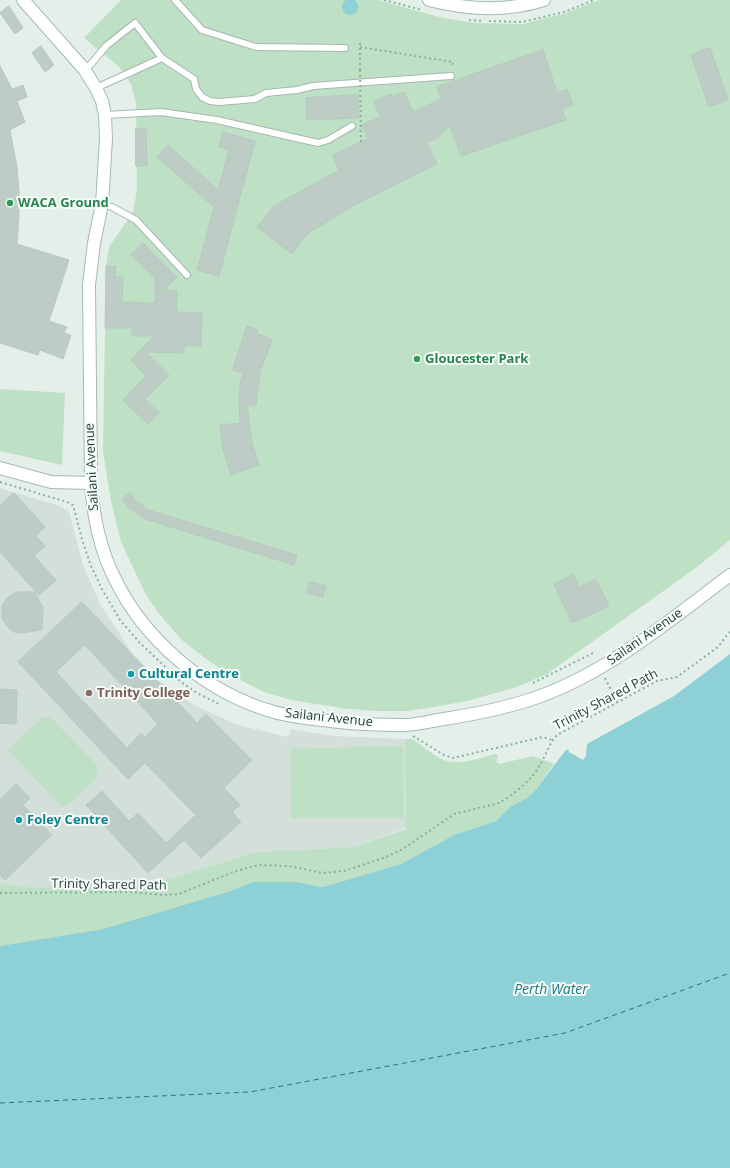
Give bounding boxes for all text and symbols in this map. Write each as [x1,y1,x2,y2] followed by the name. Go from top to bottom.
[18,195,109,211] place label: WACA Ground
[5,198,15,208] marker: WACA Ground
[425,351,528,367] place label: Gloucester Park
[412,354,422,364] marker: Gloucester Park
[82,423,102,511] street label: Sailani Avenue
[604,605,686,669] street label: Sailani Avenue
[139,666,239,682] place label: Cultural Centre
[551,666,661,734] street label: Trinity Shared Path
[126,669,136,679] marker: Cultural Centre
[97,685,190,701] place label: Trinity College
[84,688,94,698] marker: Trinity College
[284,706,374,730] street label: Sailani Avenue
[27,812,108,828] place label: Foley Centre
[14,815,24,825] marker: Foley Centre
[51,876,167,894] street label: Trinity Shared Path
[514,982,588,998] water label: Perth Water

